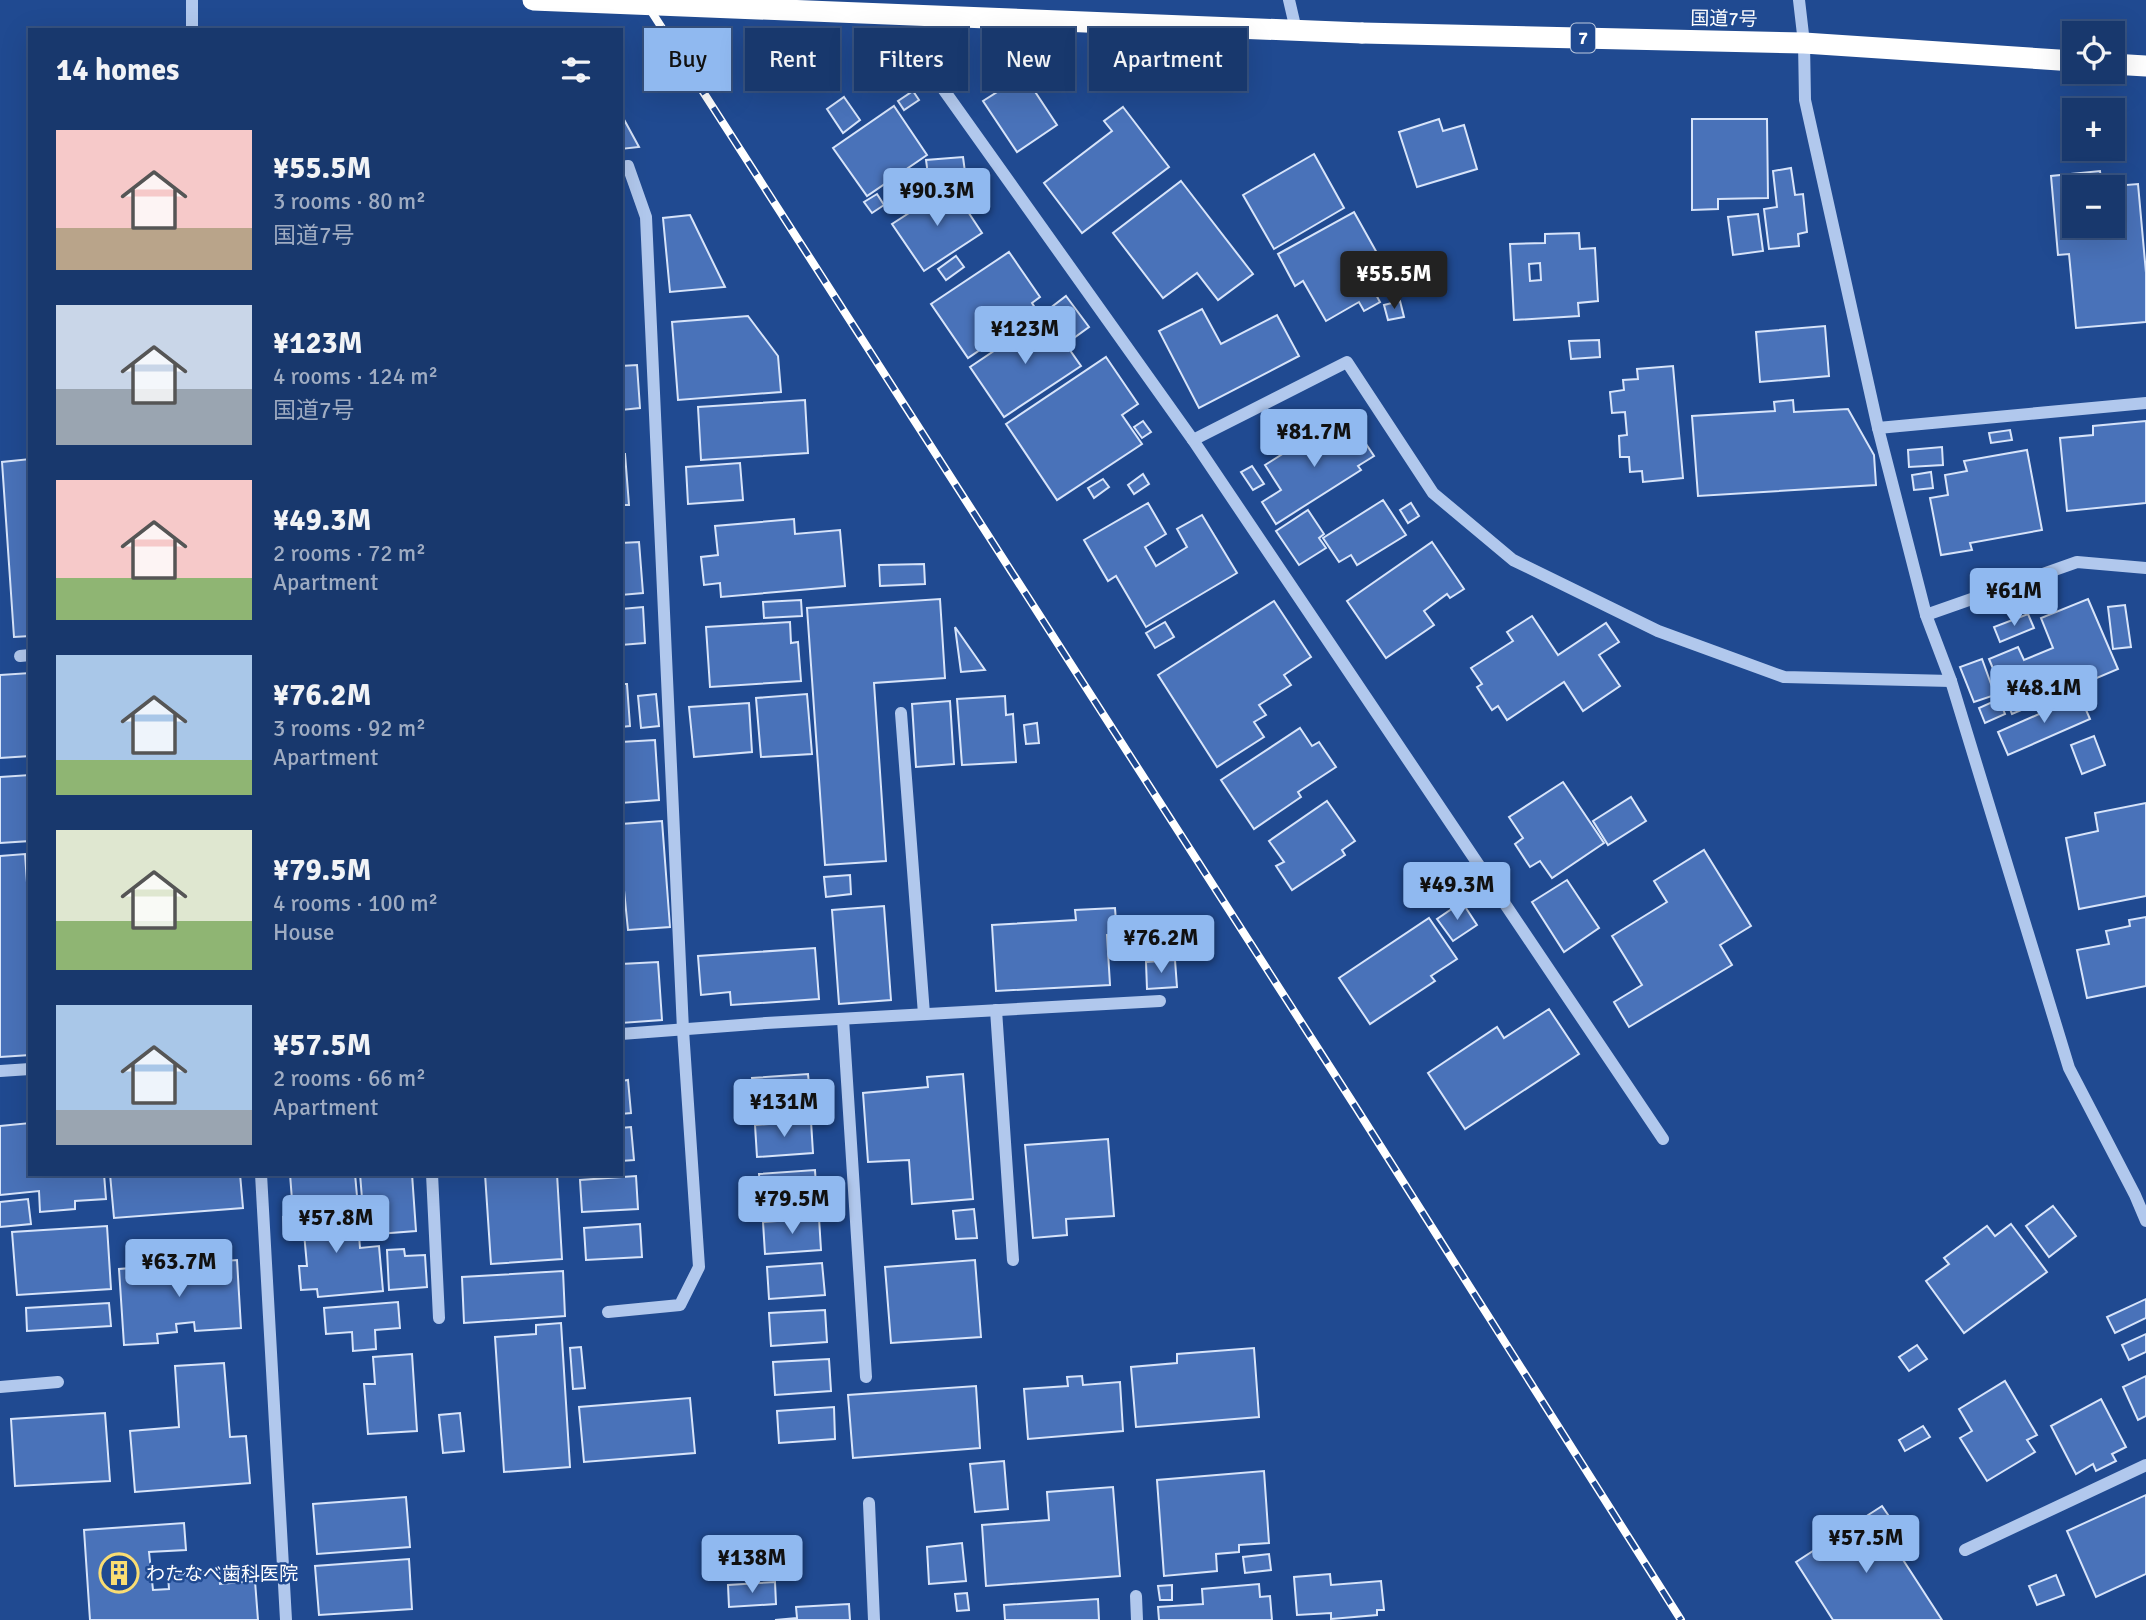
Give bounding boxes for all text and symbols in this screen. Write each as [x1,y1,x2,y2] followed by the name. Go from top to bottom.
[1690,6,1758,32] street label: 国道7号
[2062,21,2125,238] map controls
[2062,21,2125,84] button: locate
[1571,24,1595,52] road number: 7
[644,28,731,91] chip: Buy
[745,28,840,91] chip: Rent
[854,28,968,91] chip: Filters
[982,28,1075,91] chip: New
[1089,28,1247,91] chip: Apartment
[557,51,595,89] icon: filters
[56,52,179,89] text: 14 homes
[2062,98,2125,161] button: +
[273,150,371,187] text: ¥55.5M
[112,158,196,242] icon: home
[880,168,994,228] pin: ¥90.3M
[2062,175,2125,238] button: −
[899,176,975,205] text: ¥90.3M
[273,187,426,216] text: 3 rooms · 80 m²
[273,221,354,250] text: 国道7号
[1337,252,1451,311] pin: ¥55.5M
[1356,259,1432,288] text: ¥55.5M
[976,306,1074,366] pin: ¥123M
[991,314,1059,343] text: ¥123M
[273,325,363,362] text: ¥123M
[112,333,196,417] icon: home
[273,362,438,391] text: 4 rooms · 124 m²
[273,396,354,425] text: 国道7号
[1257,410,1371,469] pin: ¥81.7M
[1276,417,1352,446] text: ¥81.7M
[273,502,371,539] text: ¥49.3M
[112,508,196,592] icon: home
[273,539,426,568] text: 2 rooms · 72 m²
[273,568,378,597] text: Apartment
[1973,568,2055,628] pin: ¥61M
[1986,576,2042,605] text: ¥61M
[1987,666,2101,725] pin: ¥48.1M
[2006,673,2082,702] text: ¥48.1M
[273,677,371,714] text: ¥76.2M
[112,683,196,767] icon: home
[273,714,426,743] text: 3 rooms · 92 m²
[273,743,378,772] text: Apartment
[273,852,371,889] text: ¥79.5M
[112,858,196,942] icon: home
[1400,862,1514,922] pin: ¥49.3M
[1419,870,1495,899] text: ¥49.3M
[273,889,438,918] text: 4 rooms · 100 m²
[1104,916,1218,975] pin: ¥76.2M
[273,918,335,947] text: House
[1123,923,1199,952] text: ¥76.2M
[273,1027,371,1064] text: ¥57.5M
[112,1033,196,1117] icon: home
[273,1064,426,1093] text: 2 rooms · 66 m²
[735,1080,833,1139] pin: ¥131M
[750,1087,818,1116] text: ¥131M
[273,1093,378,1122] text: Apartment
[735,1176,849,1236] pin: ¥79.5M
[754,1184,830,1213] text: ¥79.5M
[279,1196,393,1255] pin: ¥57.8M
[298,1203,374,1232] text: ¥57.8M
[122,1240,236,1299] pin: ¥63.7M
[141,1247,217,1276] text: ¥63.7M
[1809,1516,1923,1575] pin: ¥57.5M
[1828,1523,1904,1552] text: ¥57.5M
[703,1536,801,1595] pin: ¥138M
[718,1543,786,1572] text: ¥138M
[98,1552,140,1594] building icon: わたなべ歯科医院
[146,1562,298,1586] place label: わたなべ歯科医院

